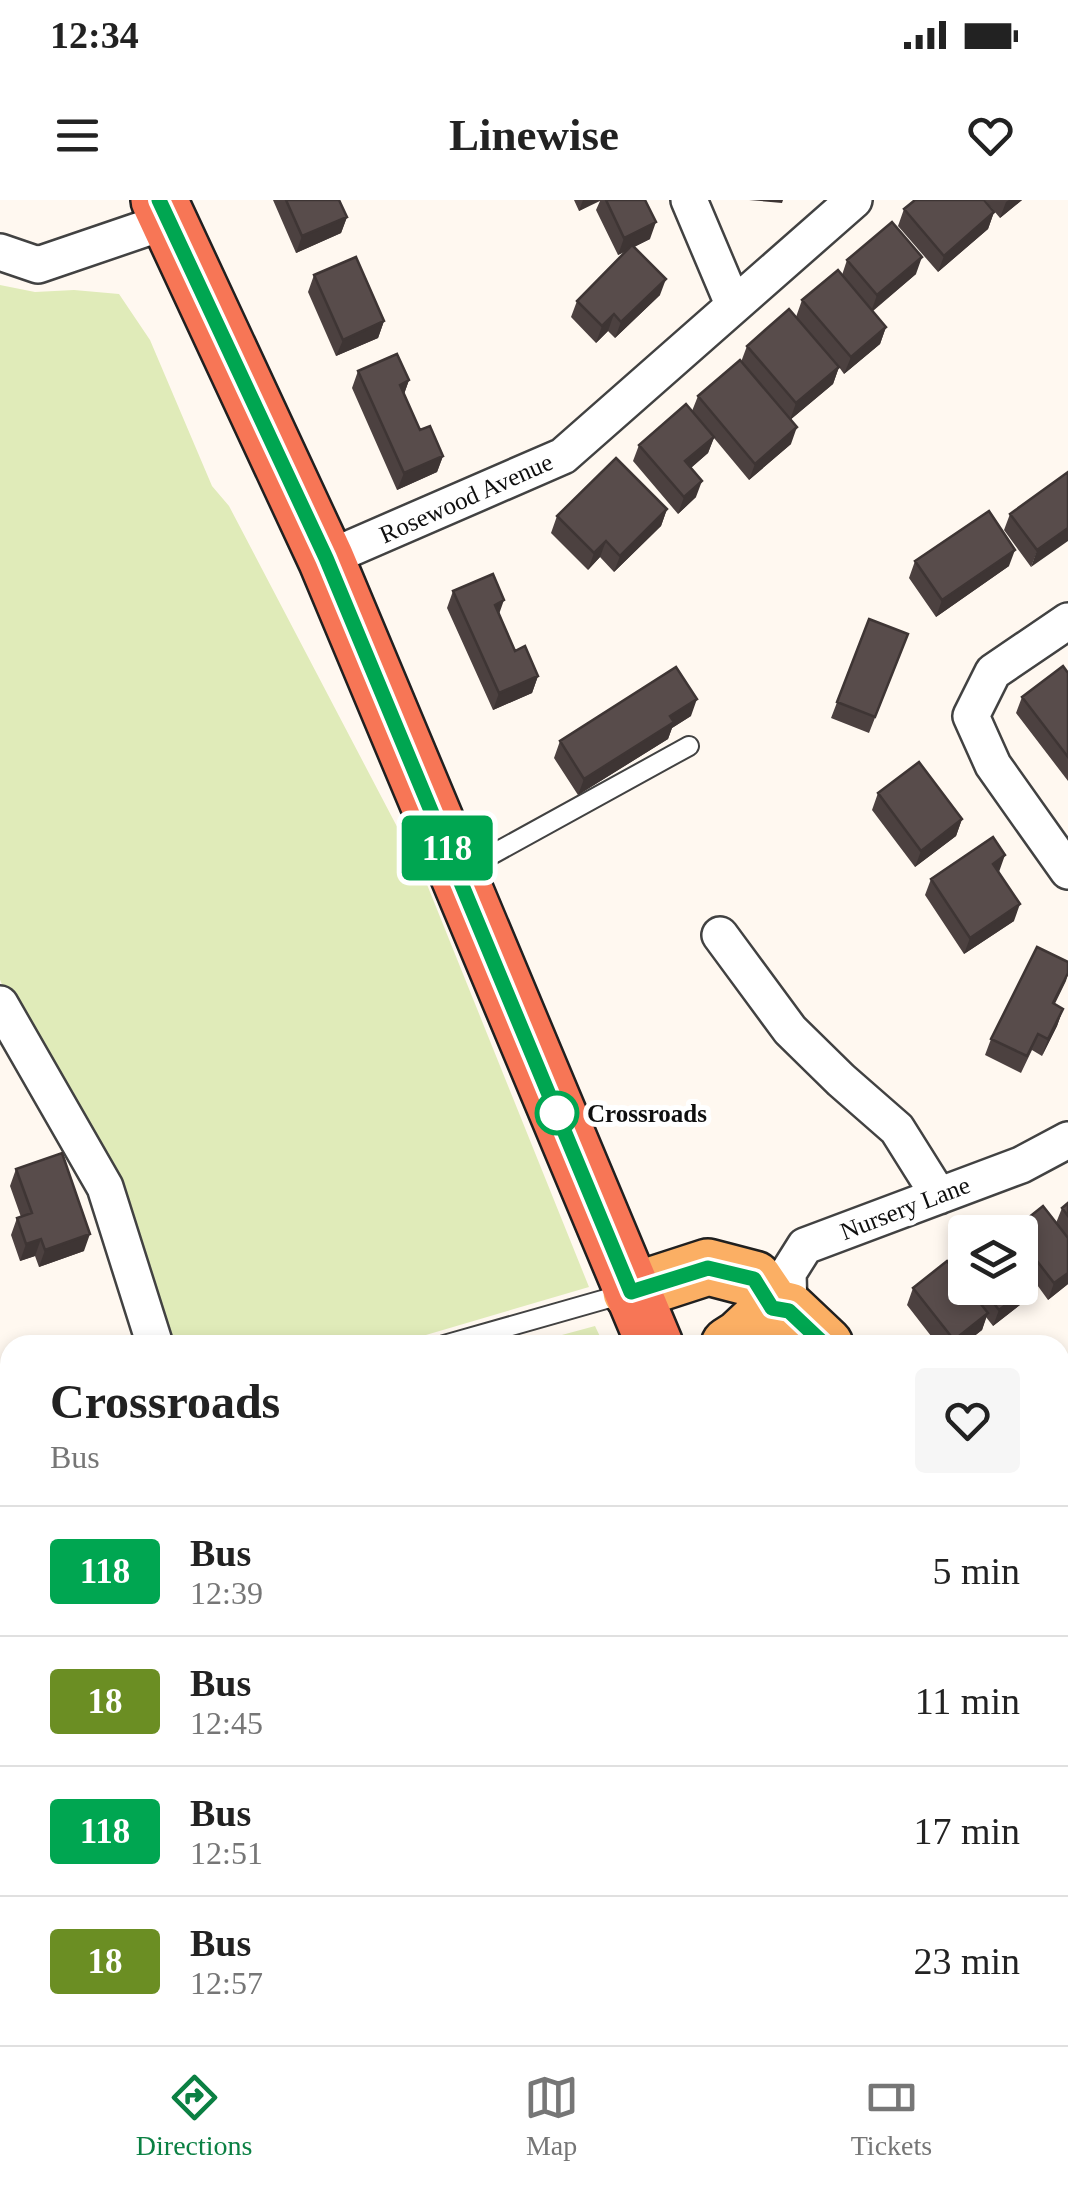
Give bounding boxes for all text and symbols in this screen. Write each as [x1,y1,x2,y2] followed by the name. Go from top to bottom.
[50,14,139,56] text: 12:34
[50,108,105,163] icon: menu
[963,108,1018,163] icon: heart
[449,110,619,160] text: Linewise
[375,448,557,548] street label: Rosewood Avenue
[390,816,504,880] line badge: 118
[422,829,472,868] text: 118
[536,1092,578,1134] marker: Crossroads
[587,1100,707,1127] place label: Crossroads
[836,1171,974,1245] street label: Nursery Lane
[948,1215,1038,1305] map controls
[948,1215,1038,1305] button: layers
[915,1368,1020,1473] button: heart
[50,1375,280,1428] text: Crossroads
[50,1439,100,1475] text: Bus
[190,1532,251,1574] text: Bus
[932,1550,1020,1592] text: 5 min
[80,1552,130,1591] text: 118
[190,1575,263,1611] text: 12:39
[190,1662,251,1704] text: Bus
[915,1680,1020,1722] text: 11 min
[88,1682,123,1721] text: 18
[190,1705,263,1741] text: 12:45
[190,1792,251,1834] text: Bus
[913,1810,1020,1852] text: 17 min
[80,1812,130,1851] text: 118
[190,1835,263,1871] text: 12:51
[190,1922,251,1964] text: Bus
[913,1940,1020,1982] text: 23 min
[88,1942,123,1981] text: 18
[190,1965,263,2001] text: 12:57
[136,2070,252,2162] tab: Directions
[524,2070,579,2162] tab: Map
[851,2070,932,2162] tab: Tickets

